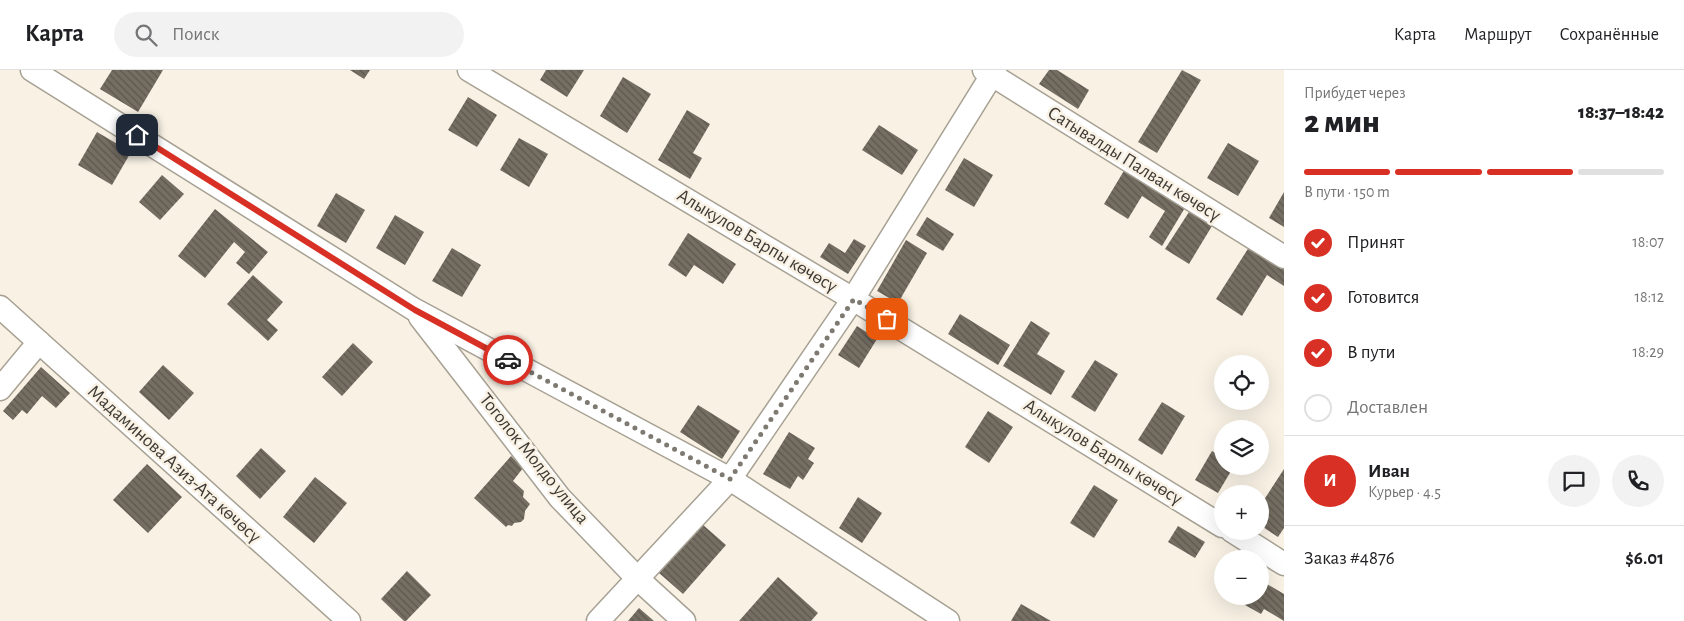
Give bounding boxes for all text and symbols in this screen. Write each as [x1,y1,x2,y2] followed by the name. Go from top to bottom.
[114,12,464,57] search box
[132,21,160,49] icon: search
[25,22,84,46] text: Карта
[172,25,219,44] text: Поиск
[1394,26,1436,44] text: Карта
[1464,26,1532,44] text: Маршрут
[1560,26,1659,44] text: Сохранённые
[1304,85,1406,101] text: Прибудет через
[1044,103,1224,225] street label: Сатывалды Палван көчөсү
[1578,103,1664,122] text: 18:37–18:42
[1304,106,1380,138] text: 2 мин
[116,114,158,156] pin
[123,121,151,149] icon: home
[1304,184,1390,200] text: В пути · 150 m
[674,186,840,296] street label: Алыкулов Барпы көчөсү
[1304,229,1332,257] icon: check
[1347,233,1404,252] text: Принят
[1632,234,1664,250] text: 18:07
[1304,284,1332,312] icon: check
[1347,288,1420,307] text: Готовится
[1634,289,1664,305] text: 18:12
[866,298,908,340] pin
[873,305,901,333] icon: bag
[483,335,533,385] courier
[1304,339,1332,367] icon: check
[1347,343,1396,362] text: В пути
[1632,344,1664,360] text: 18:29
[494,346,522,374] icon: car
[1214,355,1269,605] map controls
[1214,355,1269,410] button: locate
[84,382,264,546] street label: Мадаминова Азиз-Ата көчөсү
[476,390,593,528] street label: Тоголок Молдо улица
[1020,395,1186,509] street label: Алыкулов Барпы көчөсү
[1347,398,1428,417] text: Доставлен
[1214,420,1269,475] button: layers
[1548,455,1600,507] button: chat
[1612,455,1664,507] button: phone
[1368,462,1410,481] text: Иван
[1323,471,1337,490] text: И
[1368,484,1441,500] text: Курьер · 4.5
[1214,485,1269,540] button: +
[1304,549,1395,568] text: Заказ #4876
[1625,549,1664,568] text: $6.01
[1214,550,1269,605] button: −

